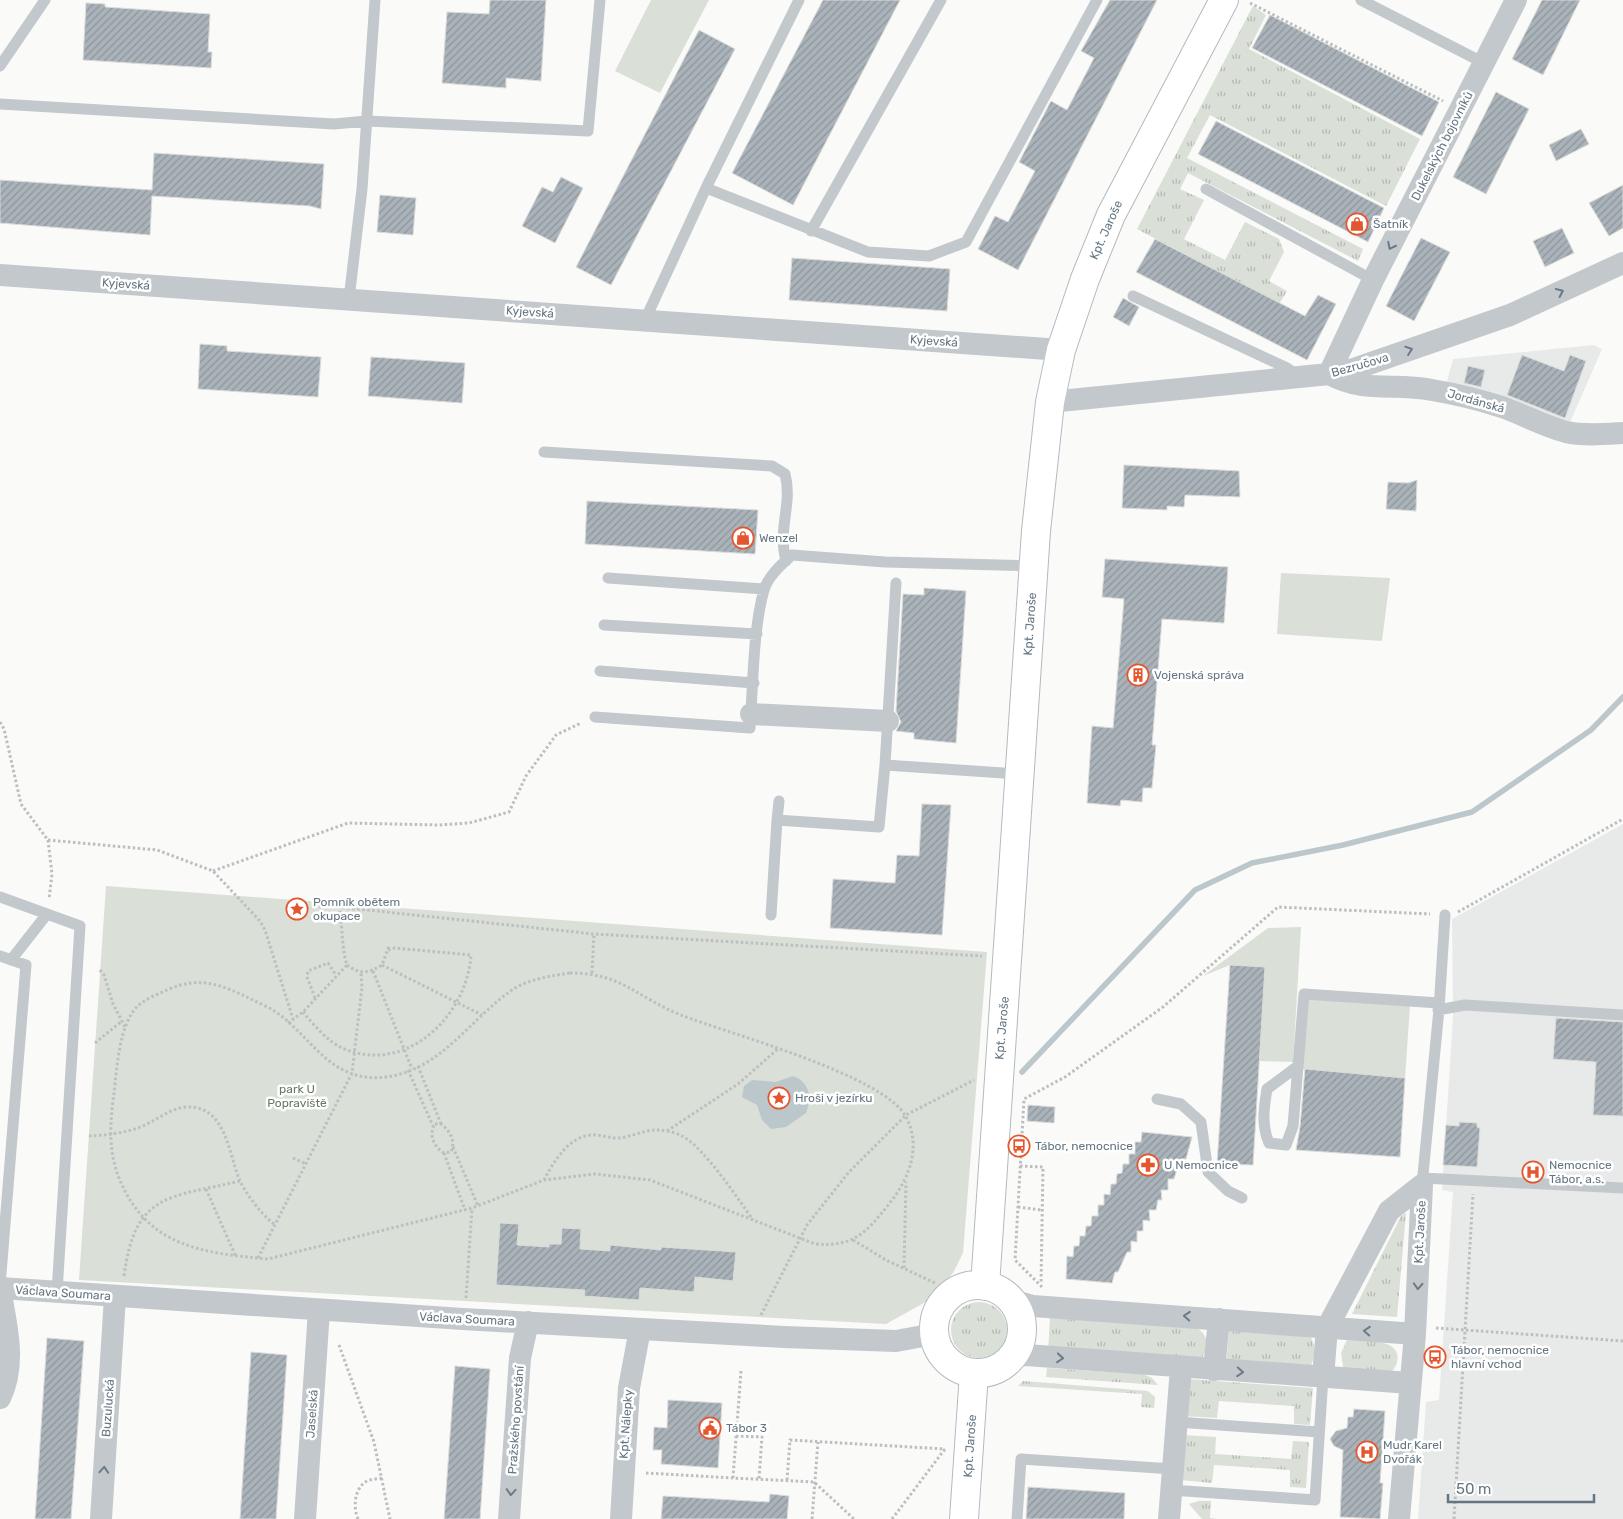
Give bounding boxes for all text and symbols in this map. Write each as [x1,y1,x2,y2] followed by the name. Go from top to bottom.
[1408,89,1476,203] street label: Dukelských bojovníků
[1087,198,1125,262] street label: Kpt. Jaroše
[1345,212,1369,236] shop icon: Šatník
[1373,217,1409,231] place label: Šatník
[1387,241,1397,250] one-way arrow
[102,275,150,293] street label: Kyjevská
[1555,287,1564,298] one-way arrow
[506,303,554,321] street label: Kyjevská
[910,332,958,350] street label: Kyjevská
[1404,346,1412,356] one-way arrow
[1330,350,1390,380] street label: Bezručova
[1446,386,1506,416] street label: Jordánská
[731,526,755,550] shop icon: Wenzel
[759,531,798,545] place label: Wenzel
[1021,592,1039,656] street label: Kpt. Jaroše
[1126,663,1150,687] building icon: Vojenská správa
[1154,668,1244,682] place label: Vojenská správa
[313,895,400,923] place label: Pomník obětem okupace
[285,897,309,921] place icon: Pomník obětem okupace
[992,996,1012,1060] street label: Kpt. Jaroše
[267,1082,327,1110] park label: park U Popraviště
[767,1086,791,1110] place icon: Hroši v jezírku
[795,1091,873,1105] place label: Hroši v jezírku
[1007,1134,1031,1158] bus stop icon: Tábor, nemocnice
[1035,1139,1133,1153] place label: Tábor, nemocnice
[1136,1153,1160,1177] pharmacy icon: U Nemocnice
[1164,1158,1238,1172] place label: U Nemocnice
[1549,1158,1612,1186] place label: Nemocnice Tábor, a.s.
[1521,1160,1545,1184] hospital icon: Nemocnice Tábor, a.s.
[1411,1200,1429,1264] street label: Kpt. Jaroše
[1412,1282,1423,1290] one-way arrow
[15,1283,111,1303] street label: Václava Soumara
[419,1310,515,1328] street label: Václava Soumara
[1183,1311,1191,1322] one-way arrow
[1363,1325,1371,1336] one-way arrow
[1451,1343,1549,1371] place label: Tábor, nemocnice hlavní vchod
[1423,1345,1447,1369] bus stop icon: Tábor, nemocnice hlavní vchod
[1057,1352,1065,1363] one-way arrow
[505,1364,527,1475] street label: Pražského povstání
[1236,1366,1244,1377] one-way arrow
[99,1379,117,1437] street label: Buzulucká
[617,1388,635,1459] street label: Kpt. Nálepky
[303,1389,321,1439] street label: Jaselská
[961,1414,979,1478] street label: Kpt. Jaroše
[698,1416,722,1440] public building icon: Tábor 3
[726,1421,767,1435] place label: Tábor 3
[1383,1438,1442,1466] place label: Mudr Karel Dvořák
[1355,1440,1379,1464] hospital icon: Mudr Karel Dvořák
[98,1466,109,1474] one-way arrow
[1448,1472,1594,1504] scale bar
[1456,1480,1491,1498] text: 50 m
[505,1488,516,1496] one-way arrow

